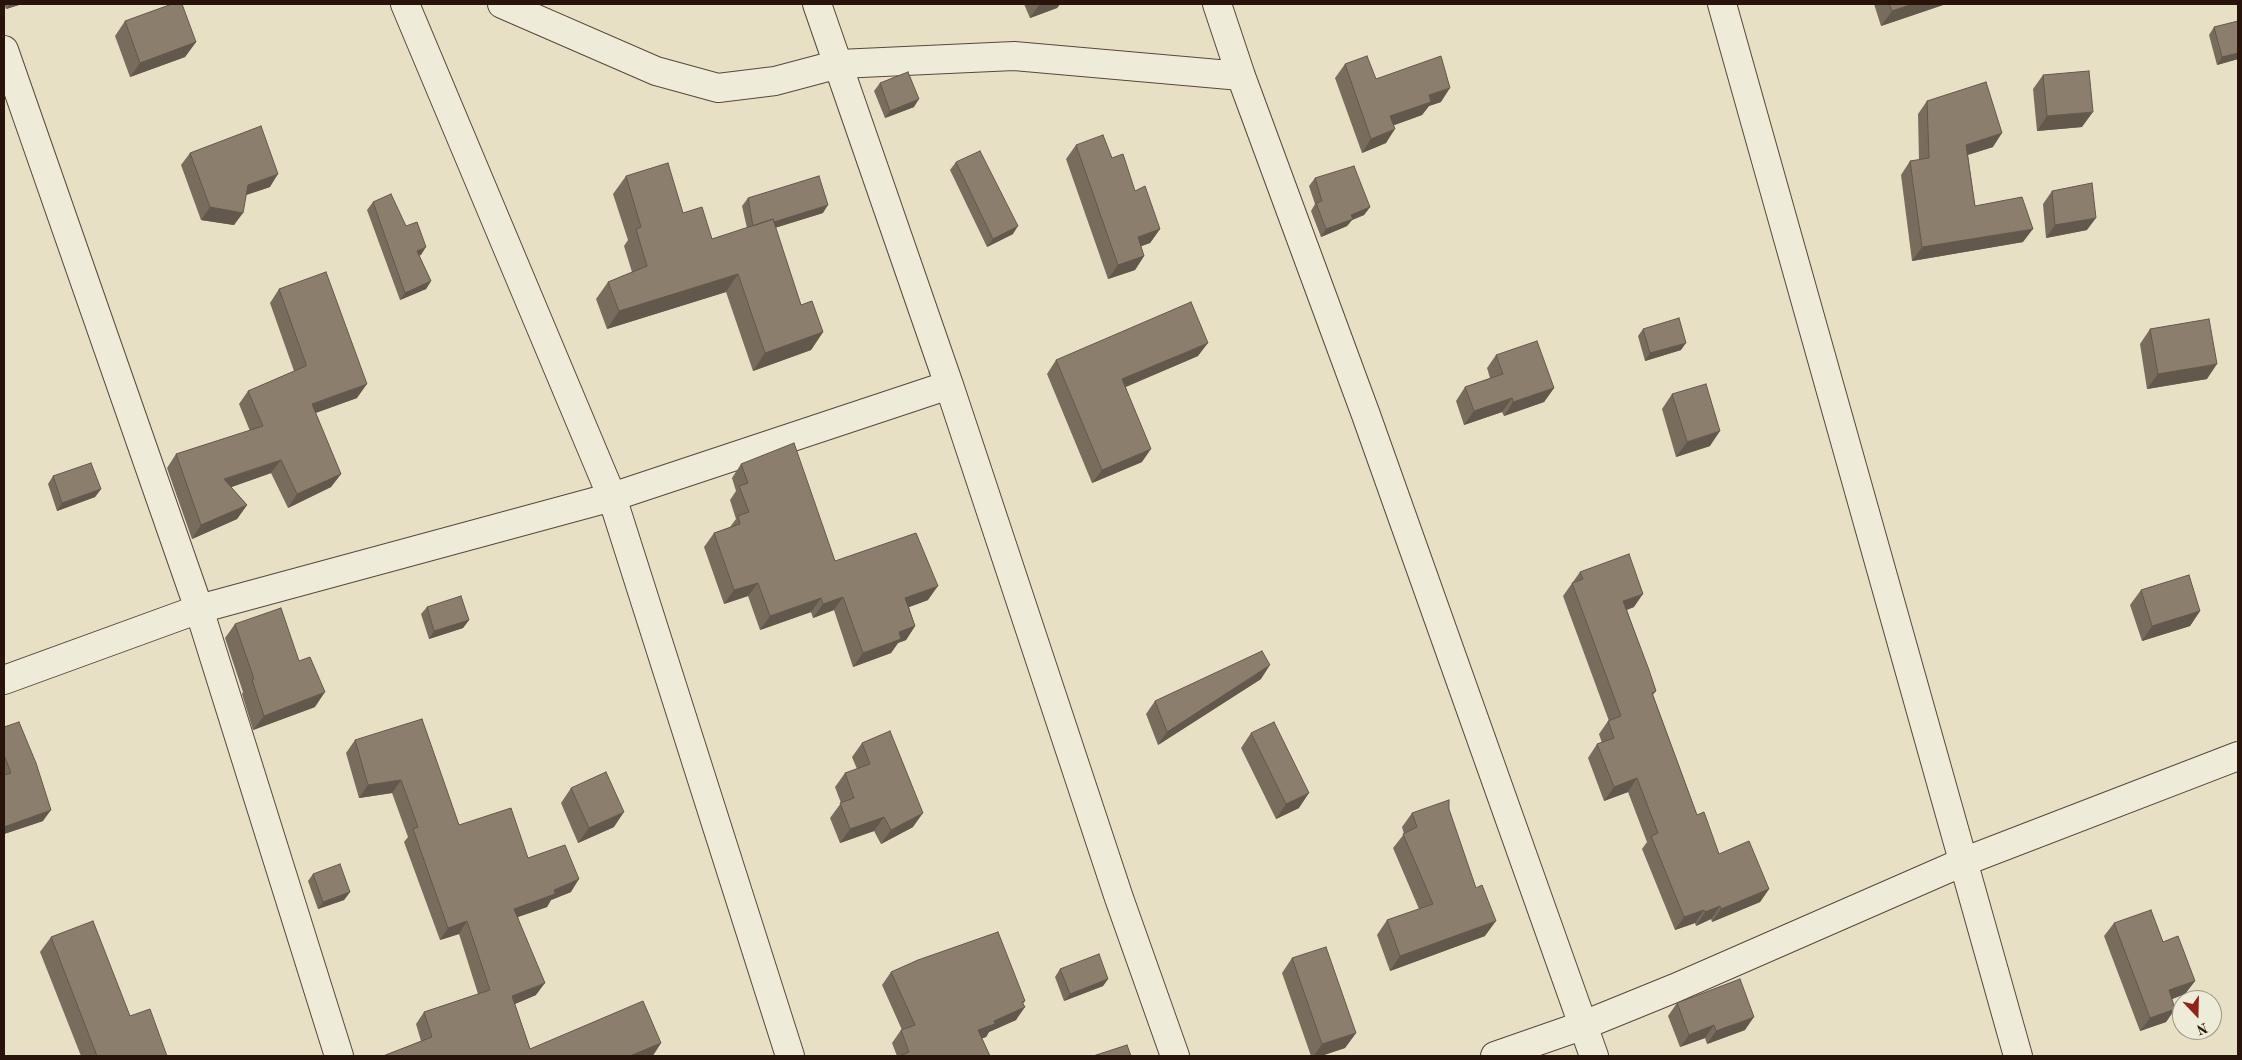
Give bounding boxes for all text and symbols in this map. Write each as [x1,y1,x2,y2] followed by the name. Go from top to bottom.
[2172,990,2222,1040] north arrow
[2195,1020,2210,1037] text: N

